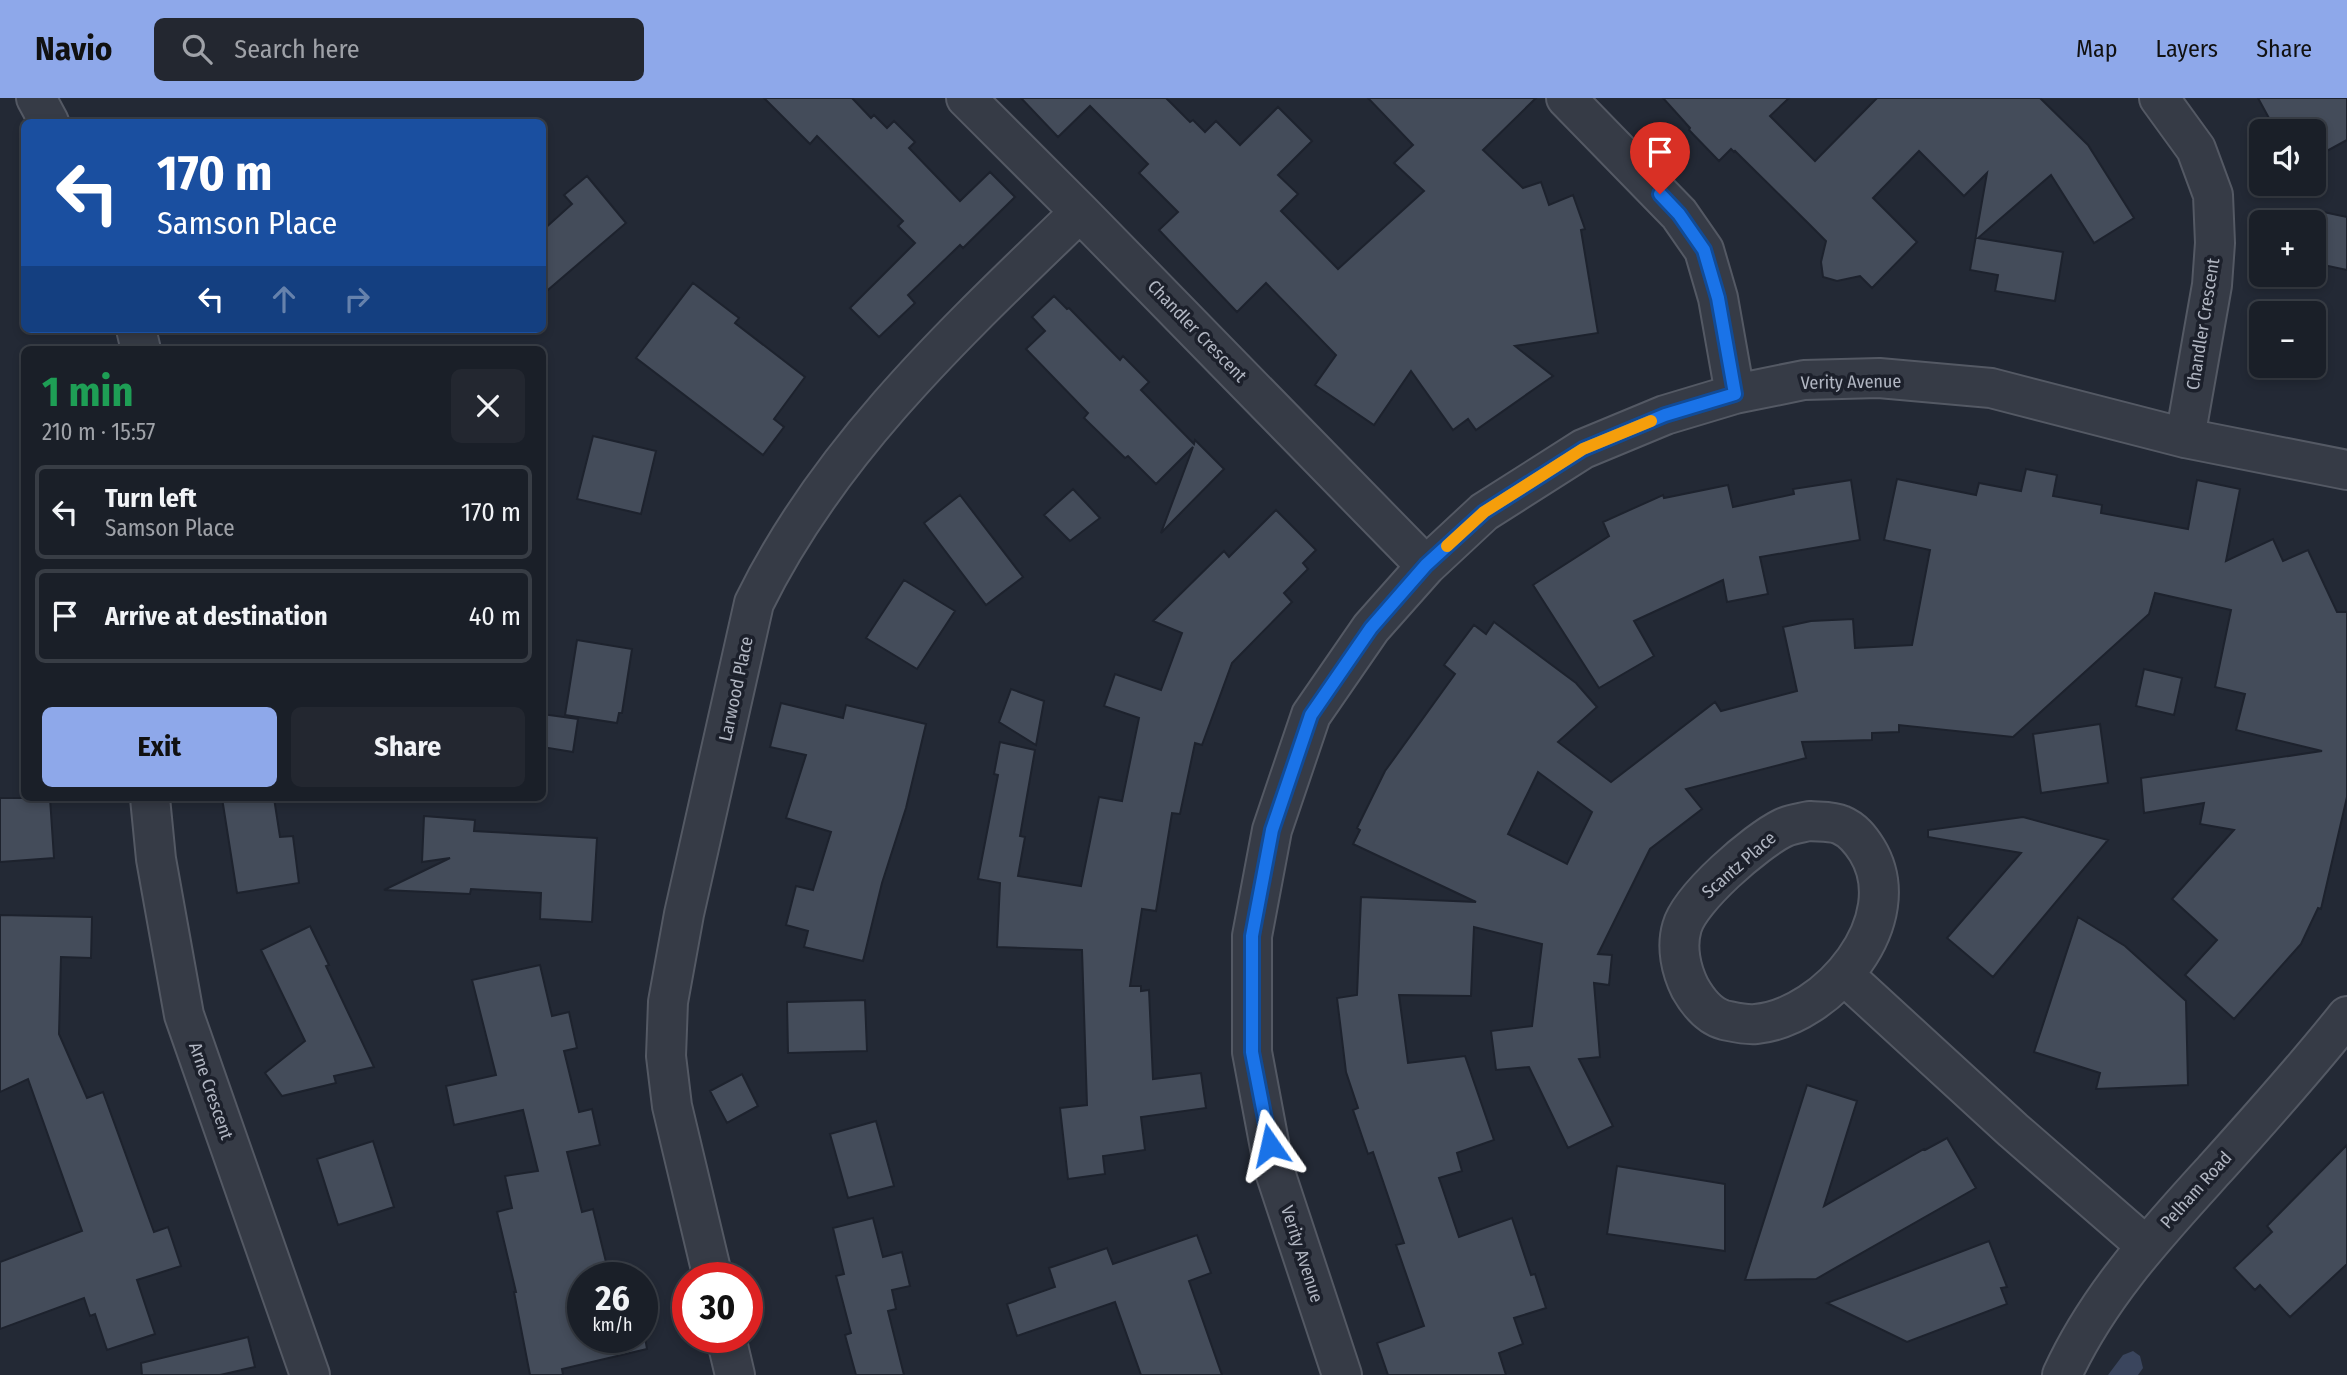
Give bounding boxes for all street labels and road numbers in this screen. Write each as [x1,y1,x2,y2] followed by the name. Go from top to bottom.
[2182,256,2224,392] street label: Chandler Crescent
[1143,275,1251,387] street label: Chandler Crescent
[1801,370,1902,394] street label: Verity Avenue
[714,635,758,743] street label: Larwood Place
[1697,827,1781,903] street label: Scantz Place
[184,1040,238,1143] street label: Arne Crescent
[2156,1147,2236,1233] street label: Pelham Road
[1276,1203,1328,1305] street label: Verity Avenue

